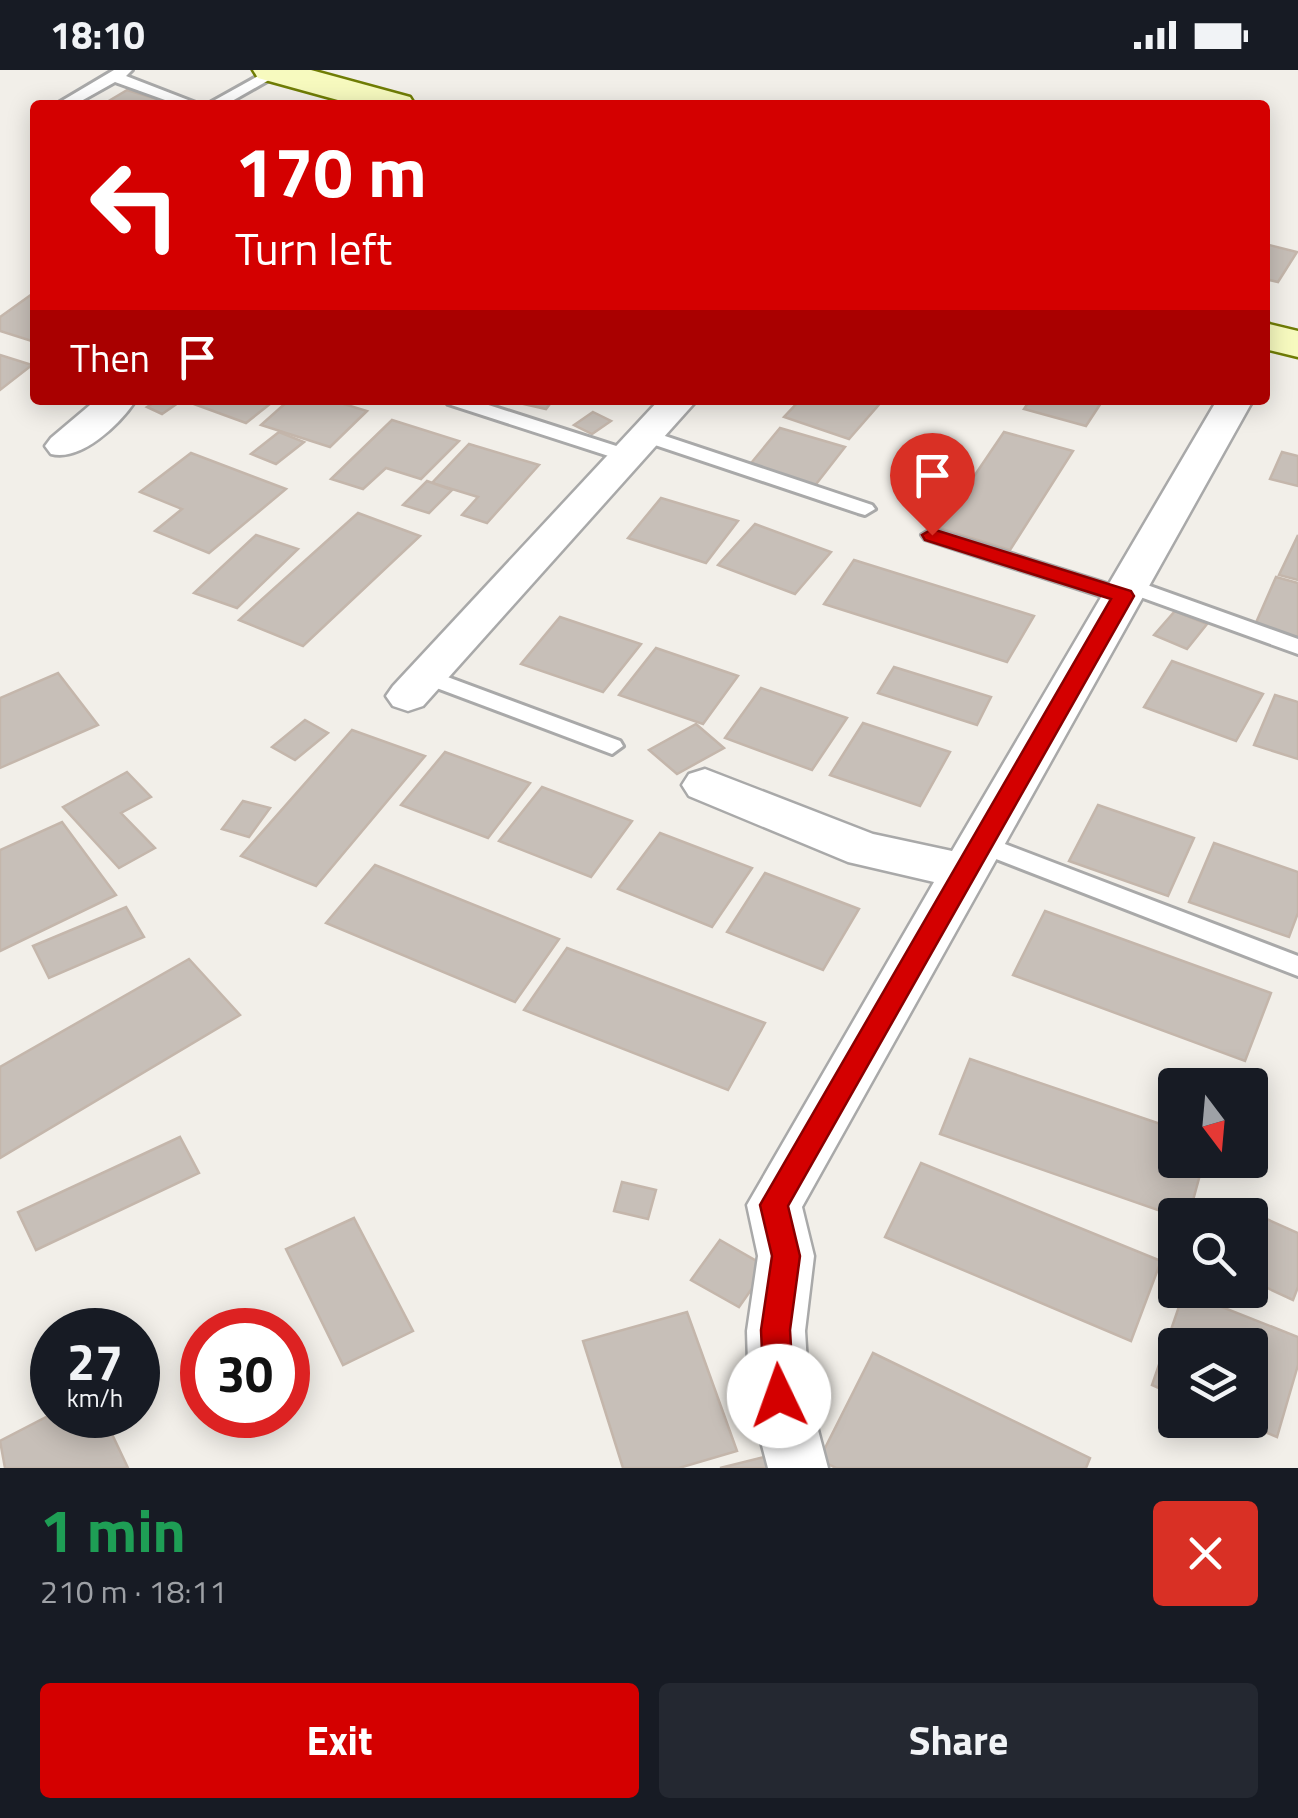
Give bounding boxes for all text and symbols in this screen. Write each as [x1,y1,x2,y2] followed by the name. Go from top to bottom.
[50,6,145,64] text: 18:10
[235,118,427,224] text: 170 m
[70,140,200,270] icon: left
[235,214,392,282] text: Turn left
[70,329,150,387] text: Then
[170,330,225,385] icon: arrive
[890,433,975,536] pin
[905,448,960,503] icon: arrive
[1158,1068,1268,1178] north arrow
[1158,1068,1268,1438] map controls
[1158,1198,1268,1308] button: search
[180,1308,310,1438] speed limit sign: 30
[67,1323,123,1399] text: 27
[1158,1328,1268,1438] button: layers
[727,1344,831,1448] position arrow
[67,1379,123,1417] text: km/h
[40,1484,186,1575] text: 1 min
[1153,1501,1258,1606] button: close
[40,1567,227,1615] text: 210 m · 18:11
[40,1683,639,1798] button: Exit
[659,1683,1258,1798] button: Share

